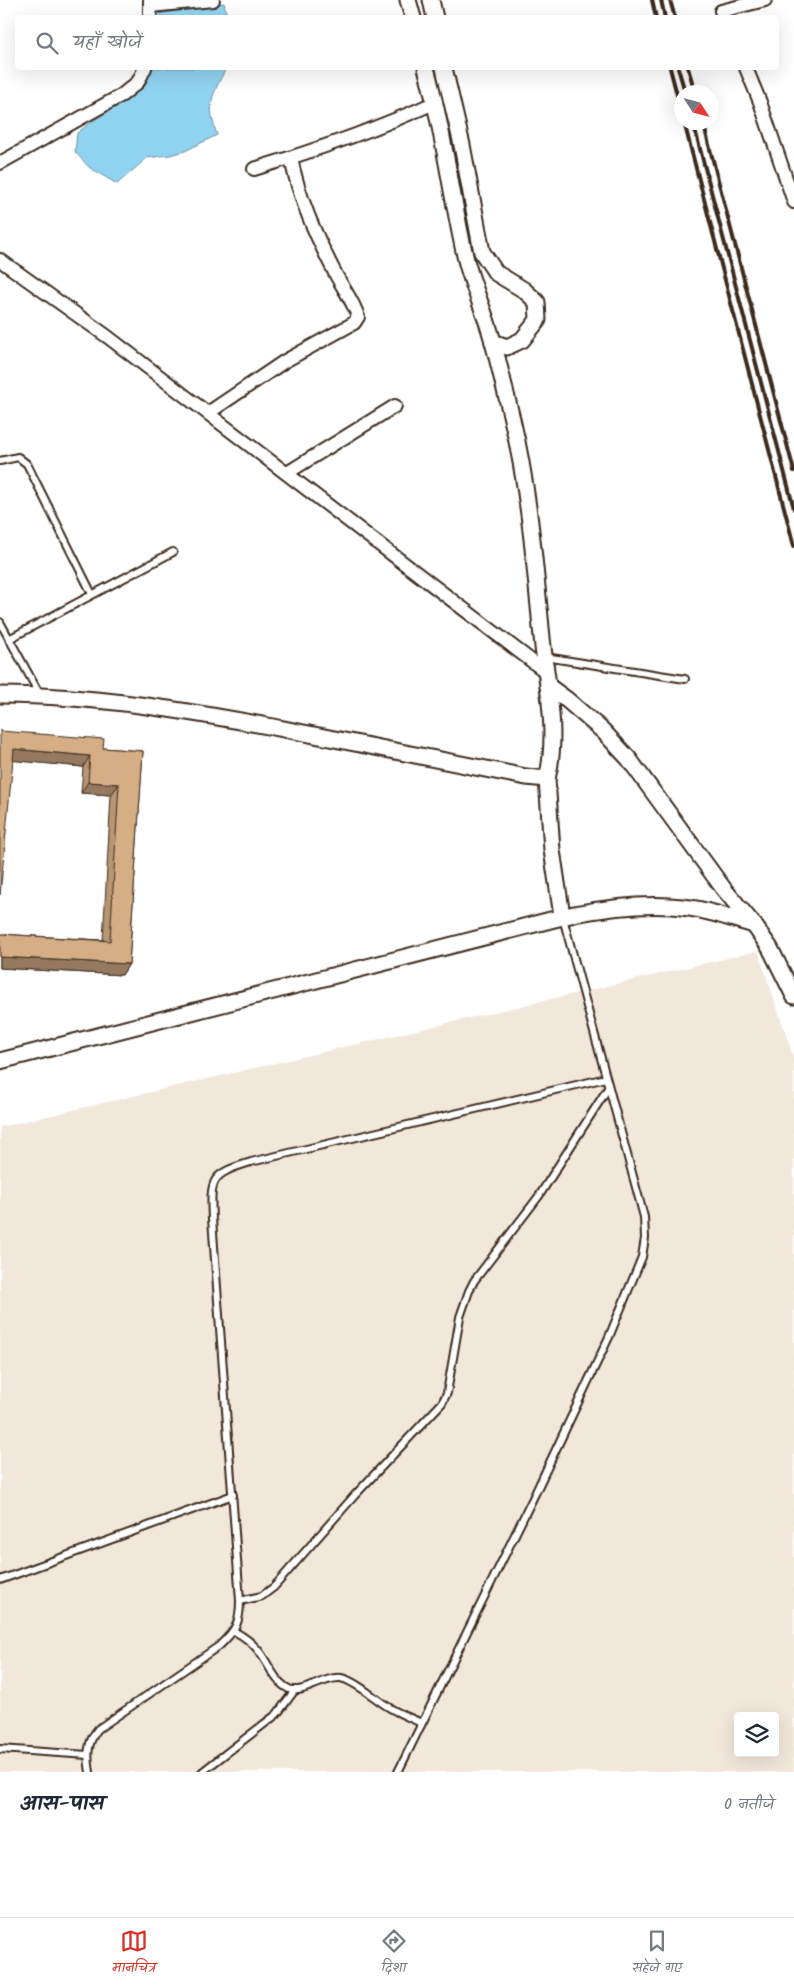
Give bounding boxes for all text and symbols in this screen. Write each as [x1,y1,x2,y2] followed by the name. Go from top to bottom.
[15,15,779,70] search box
[73,28,142,58] text: यहाँ खोजें
[33,29,61,57] icon: search
[674,85,719,130] north arrow
[734,1712,779,1757] map controls
[734,1712,779,1757] button: layers
[20,1788,104,1821] text: आस-पास
[724,1792,774,1817] text: 0 नतीजे
[112,1927,156,1979] tab: मानचित्र
[380,1927,408,1979] tab: दिशा
[632,1927,682,1979] tab: सहेजे गए

